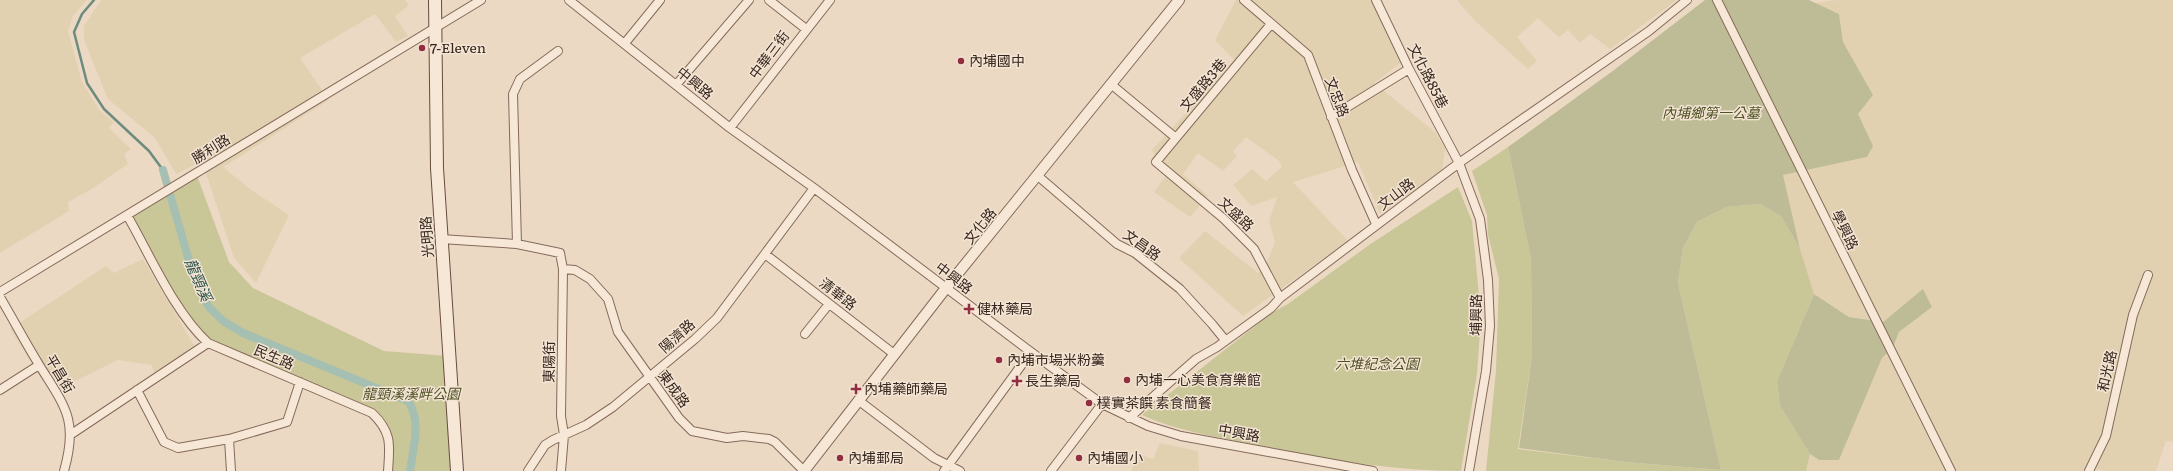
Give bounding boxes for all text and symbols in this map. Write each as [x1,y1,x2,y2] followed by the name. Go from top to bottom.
[743,26,793,83] street label: 中華三街
[430,37,486,57] place label: 7-Eleven
[1404,39,1454,112] street label: 文化路85巷
[417,43,427,53] marker: 7-Eleven
[969,50,1025,70] place label: 內埔國中
[1174,54,1230,115] street label: 文盛路3巷
[956,56,966,66] marker: 內埔國中
[673,61,718,103] street label: 中興路
[1321,73,1355,120] street label: 文忠路
[1662,102,1762,122] park label: 內埔鄉第一公墓
[187,129,234,168] street label: 勝利路
[1373,173,1418,214] street label: 文山路
[1215,192,1259,235] street label: 文盛路
[958,203,1000,248] street label: 文化路
[1828,206,1864,253] street label: 學興路
[415,215,437,259] street label: 光明路
[1120,224,1166,264] street label: 文昌路
[180,254,220,306] water label: 龍頸溪
[932,257,977,298] street label: 中興路
[816,272,861,314] street label: 清華路
[1465,294,1485,336] street label: 埔興路
[977,298,1033,318] place label: 健林藥局
[964,304,974,314] marker: 健林藥局
[654,314,699,357] street label: 陽濟路
[251,339,298,373] street label: 民生路
[538,341,558,383] street label: 東陽街
[2092,348,2120,393] street label: 和光路
[1007,349,1105,369] place label: 內埔市場米粉羹
[41,350,80,397] street label: 平昌街
[1335,353,1421,373] park label: 六堆紀念公園
[994,355,1004,365] marker: 內埔市場米粉羹
[654,366,695,411] street label: 東成路
[1135,369,1261,389] place label: 內埔一心美食育樂館
[1025,370,1081,390] place label: 長生藥局
[1122,375,1132,385] marker: 內埔一心美食育樂館
[1012,376,1022,386] marker: 長生藥局
[864,378,948,398] place label: 內埔藥師藥局
[362,383,462,403] park label: 龍頸溪溪畔公園
[851,384,861,394] marker: 內埔藥師藥局
[1097,392,1212,412] place label: 樸實茶饌 素食簡餐
[1084,398,1094,408] marker: 樸實茶饌 素食簡餐
[1217,419,1262,446] street label: 中興路
[848,447,904,467] place label: 內埔郵局
[1087,447,1143,467] place label: 內埔國小
[835,453,845,463] marker: 內埔郵局
[1074,453,1084,463] marker: 內埔國小

